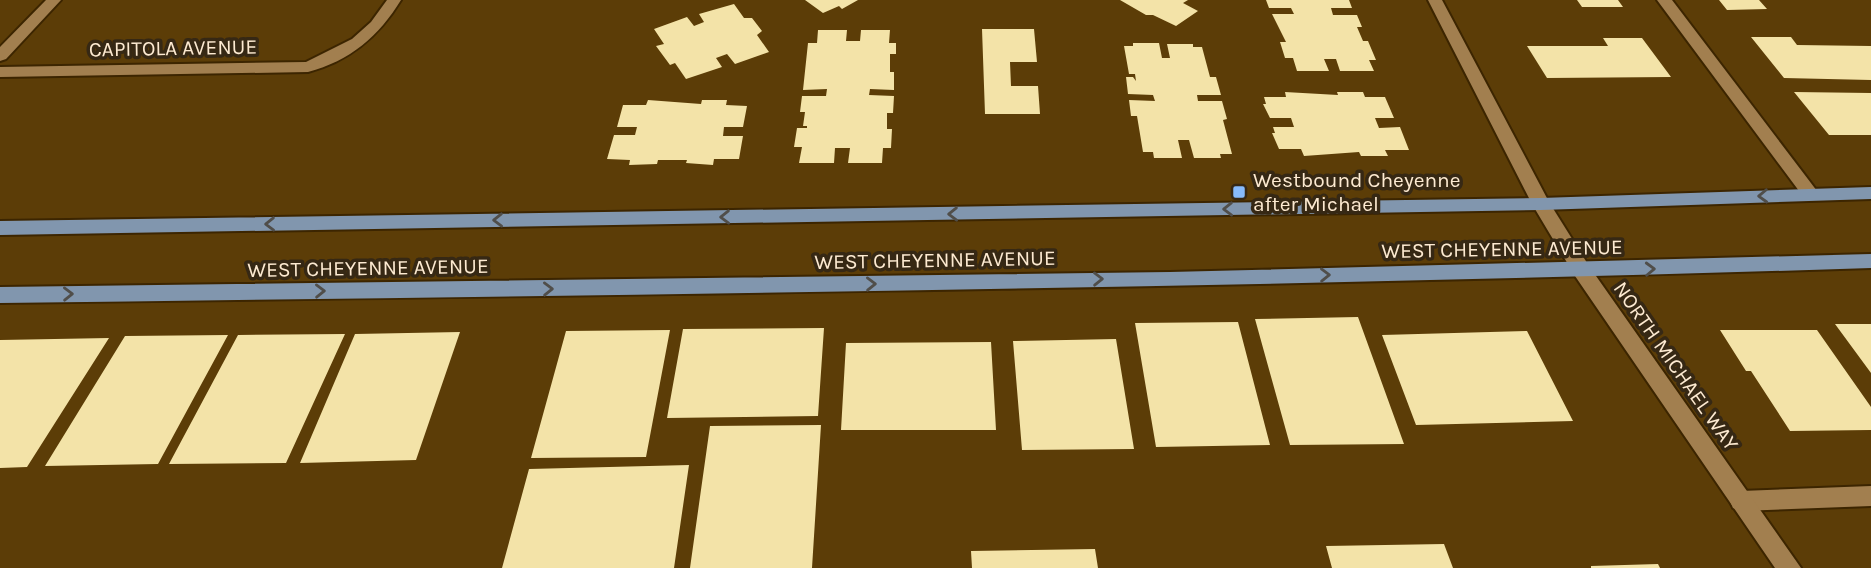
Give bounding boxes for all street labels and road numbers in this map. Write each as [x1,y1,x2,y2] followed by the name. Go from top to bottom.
[89,35,257,61] street label: CAPITOLA AVENUE
[1381,235,1623,263] street label: WEST CHEYENNE AVENUE
[814,246,1056,274] street label: WEST CHEYENNE AVENUE
[247,254,489,282] street label: WEST CHEYENNE AVENUE
[1609,277,1744,455] street label: NORTH MICHAEL WAY

